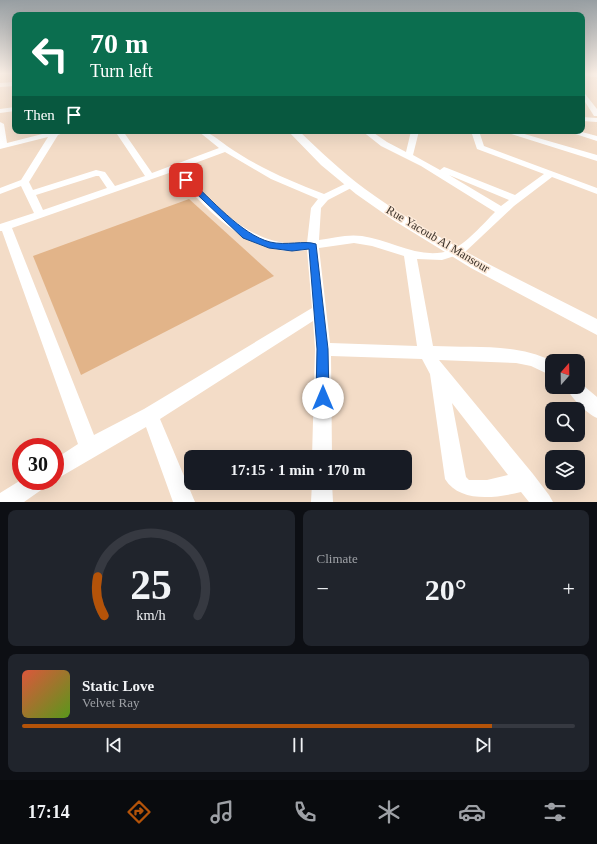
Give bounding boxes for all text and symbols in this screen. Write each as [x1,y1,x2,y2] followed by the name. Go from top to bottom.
[24,28,76,80] icon: left
[90,28,148,59] text: 70 m
[90,61,153,81] text: Turn left
[63,104,85,126] icon: arrive
[24,107,55,123] text: Then
[169,163,203,197] pin
[175,169,197,191] icon: arrive
[384,203,492,275] street label: Rue Yacoub Al Mansour
[545,354,585,394] north arrow
[545,354,585,490] map controls
[302,377,344,419] position arrow
[545,402,585,442] button: search
[12,438,64,490] speed limit sign: 30
[545,450,585,490] button: layers
[231,462,366,478] text: 17:15 · 1 min · 170 m
[317,551,358,566] text: Climate
[130,562,172,608] text: 25
[425,573,467,606] text: 20°
[317,576,329,601] text: −
[563,576,575,601] text: +
[137,607,166,623] text: km/h
[82,678,154,694] text: Static Love
[82,695,139,710] text: Velvet Ray
[103,734,125,756] icon: previous
[287,734,309,756] icon: pause
[472,734,494,756] icon: next
[125,798,153,826] icon: directions
[208,798,236,826] icon: music
[291,798,319,826] icon: phone
[375,798,403,826] icon: climate
[458,798,486,826] icon: car
[541,798,569,826] icon: filters
[28,802,70,822] text: 17:14

